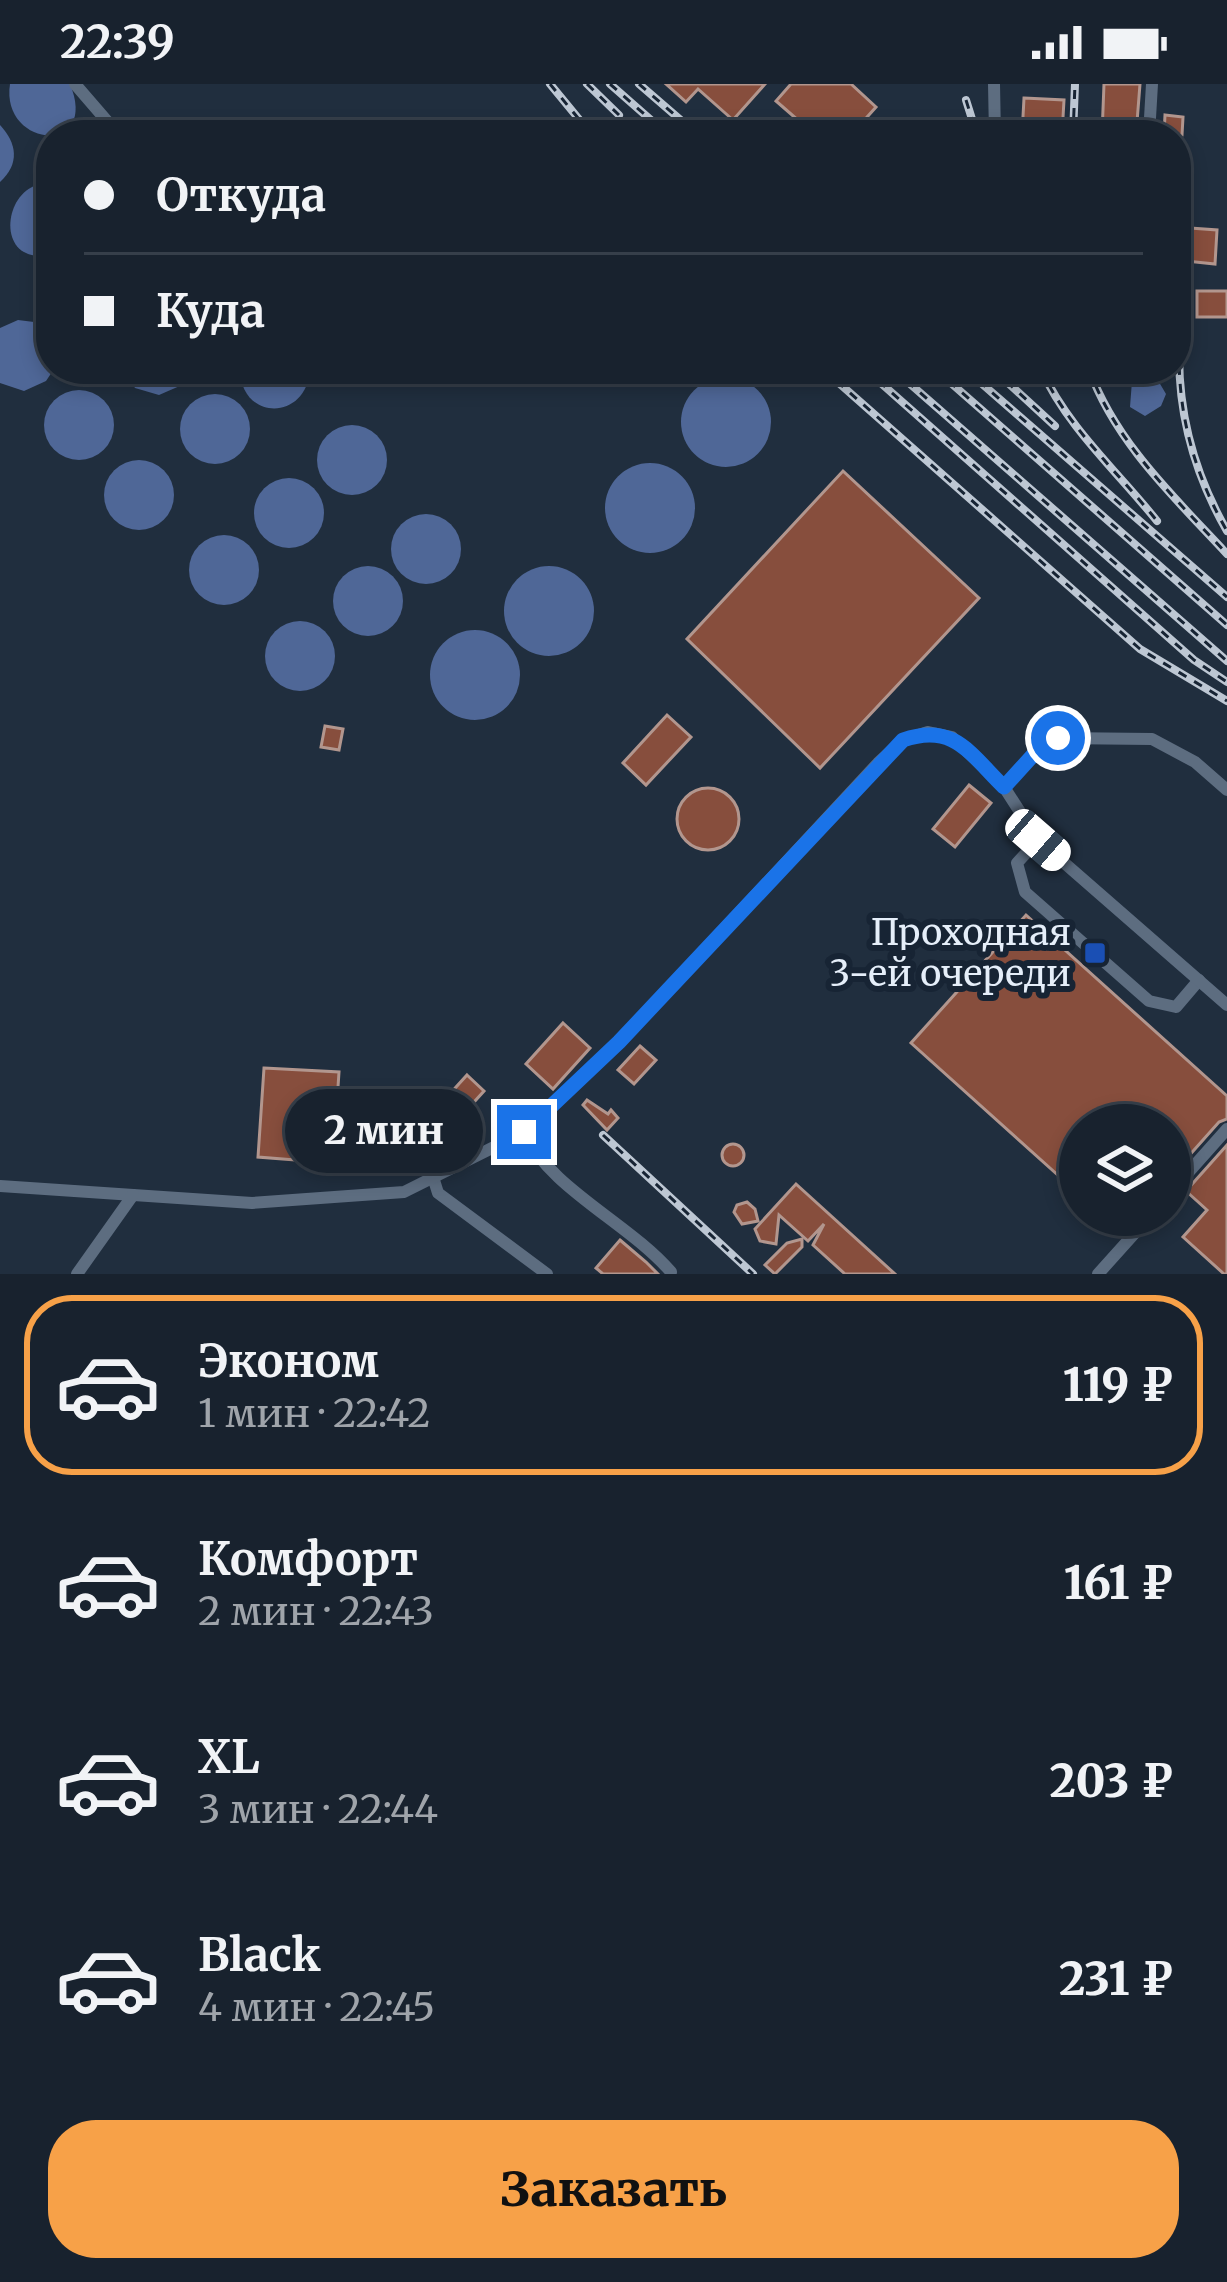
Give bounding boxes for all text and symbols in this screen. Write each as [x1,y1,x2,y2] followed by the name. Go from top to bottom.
[60,14,175,70] text: 22:39
[156,167,326,223] text: Откуда
[156,283,265,339] text: Куда
[1031,711,1085,765] route start
[999,803,1077,877] car
[830,910,1071,996] place label: Проходная 3-ей очереди
[1082,940,1108,966] marker: Проходная 3-ей очереди
[284,1090,482,1174] callout: 2 мин
[1059,1104,1191,1236] map controls
[1059,1104,1191,1236] button: layers
[497,1105,551,1159] route end
[324,1106,444,1155] text: 2 мин
[54,1331,162,1439] icon: car
[198,1333,379,1389] text: Эконом
[1063,1357,1173,1413] text: 119 ₽
[198,1389,430,1438] text: 1 мин · 22:42
[54,1529,162,1637] icon: car
[198,1531,418,1587] text: Комфорт
[1064,1555,1173,1611] text: 161 ₽
[198,1587,434,1636] text: 2 мин · 22:43
[54,1727,162,1835] icon: car
[198,1729,260,1785] text: XL
[1050,1753,1173,1809] text: 203 ₽
[198,1785,438,1834] text: 3 мин · 22:44
[54,1925,162,2033] icon: car
[198,1927,321,1983] text: Black
[1059,1951,1173,2007] text: 231 ₽
[198,1983,435,2032] text: 4 мин · 22:45
[48,2120,1179,2258] button: Заказать

